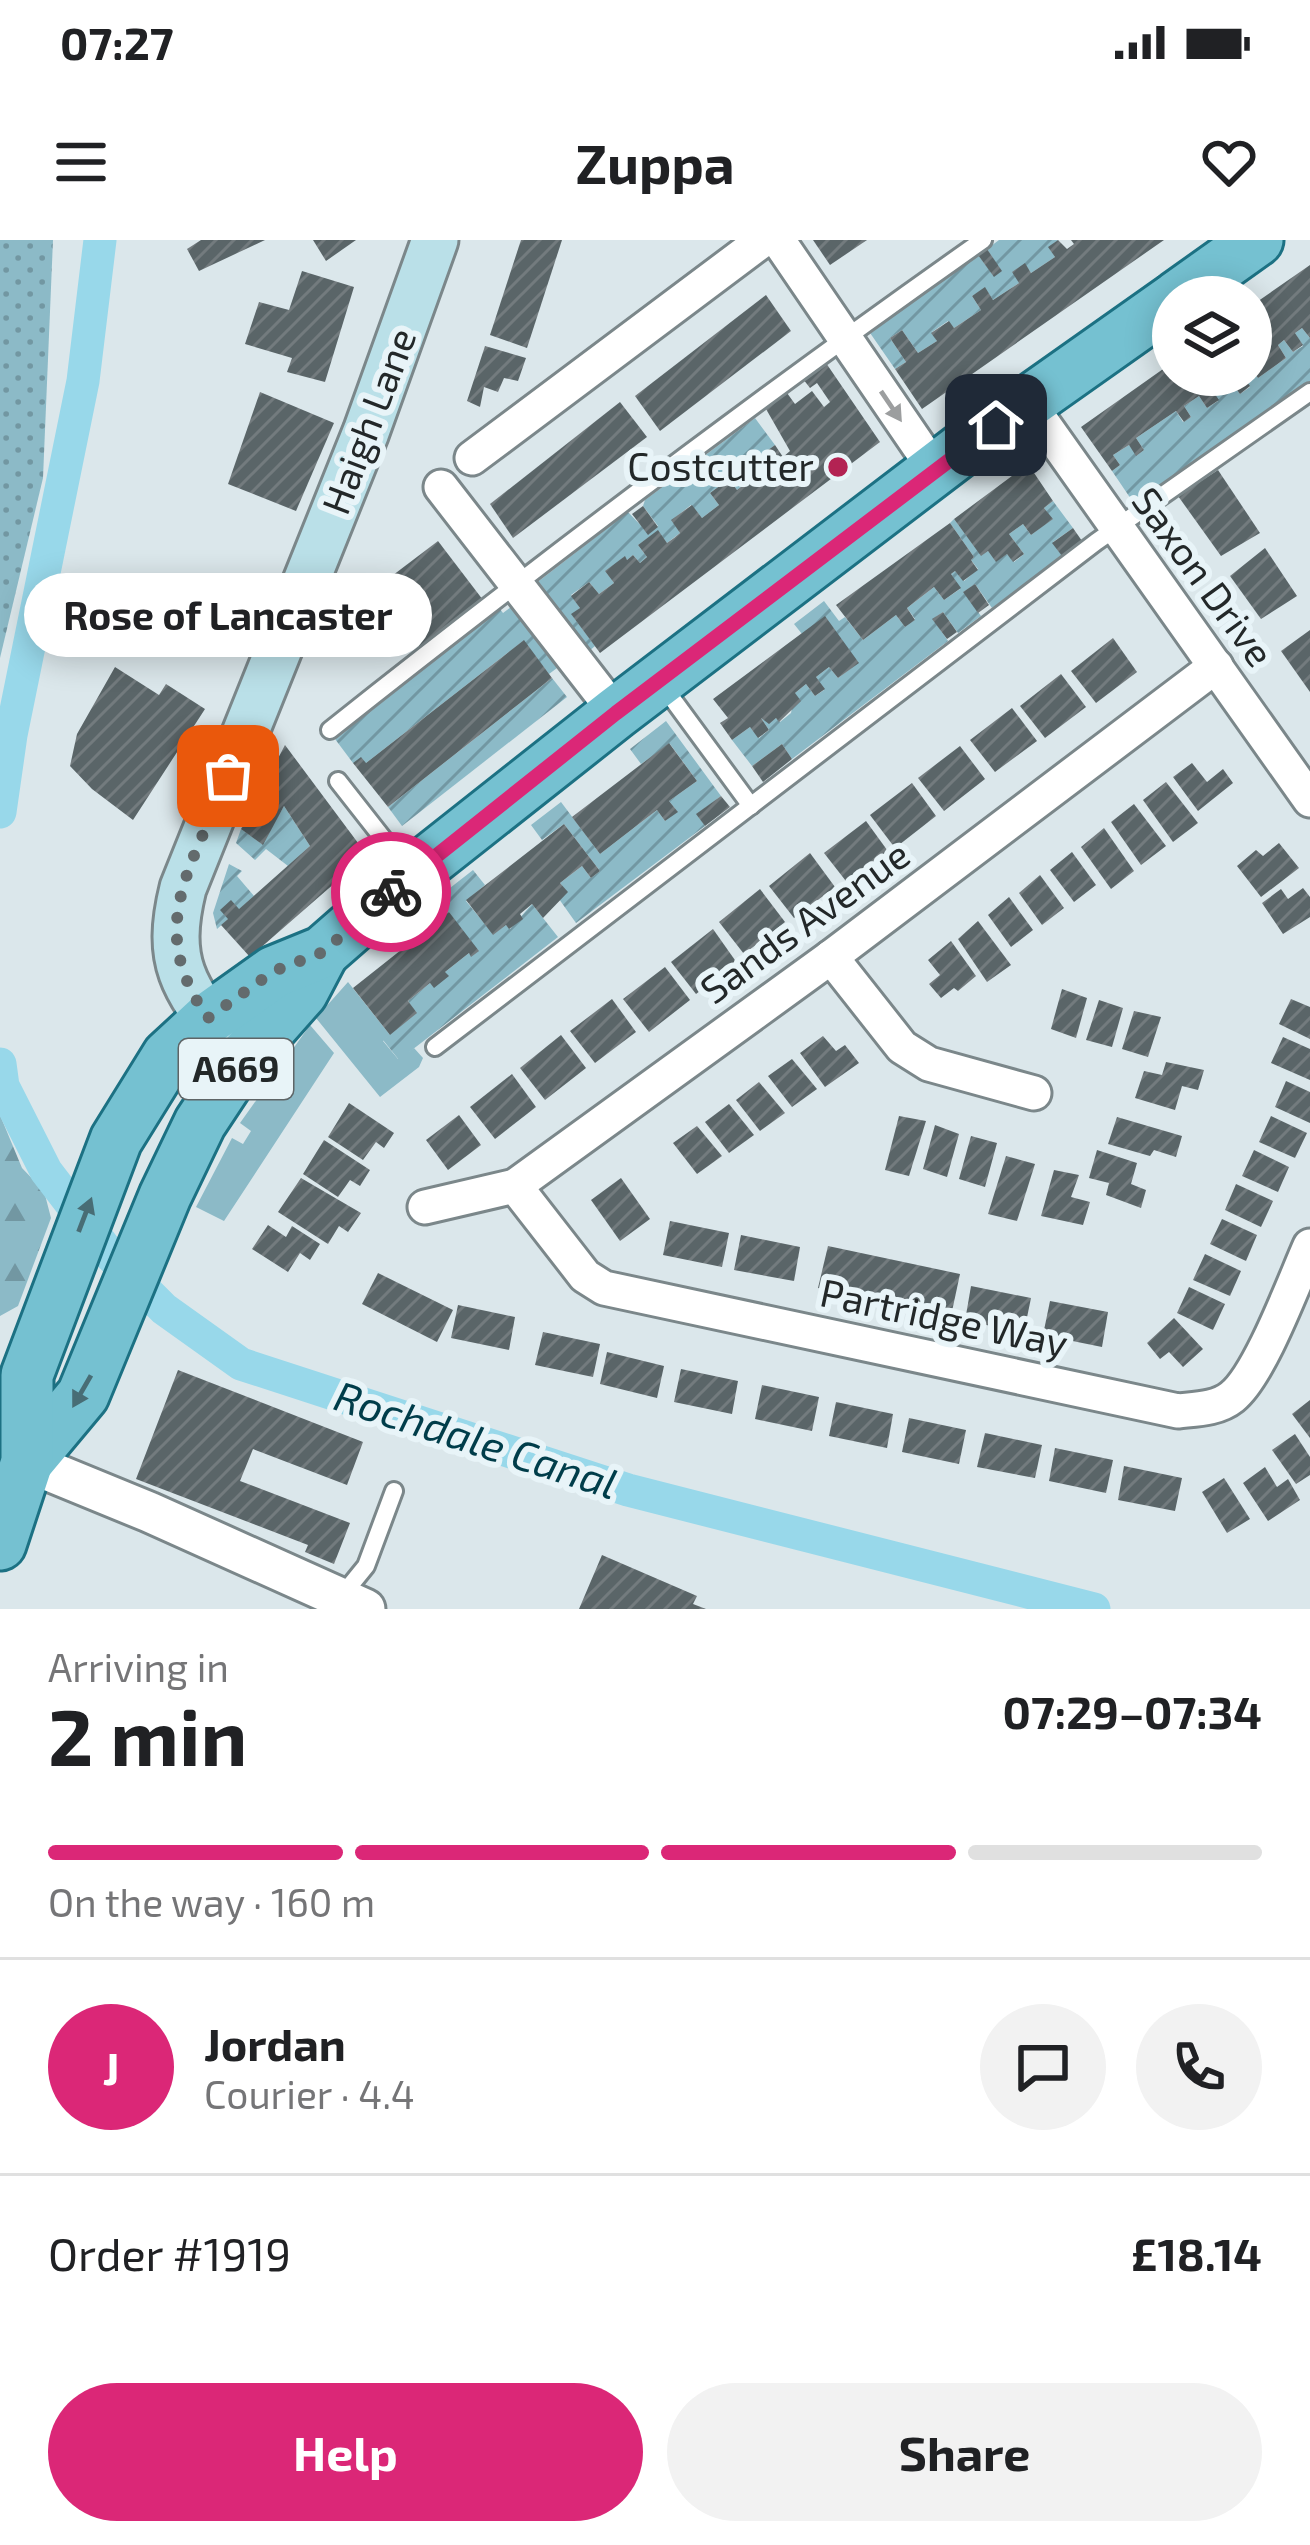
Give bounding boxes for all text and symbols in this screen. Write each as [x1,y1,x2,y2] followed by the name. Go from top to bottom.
[60,15,174,69] text: 07:27
[48,129,114,195] icon: menu
[1196,129,1262,195] icon: heart
[575,130,735,195] text: Zuppa
[1152,276,1272,396] map controls
[1152,276,1272,396] button: layers
[311,321,425,520] street label: Haigh Lane
[945,374,1047,476] pin
[879,390,902,423] one-way arrow
[963,392,1029,458] icon: home
[627,442,814,489] place label: Costcutter
[825,454,851,480] marker: Costcutter
[1124,478,1285,675] street label: Saxon Drive
[24,572,432,656] callout: Rose of Lancaster
[63,591,393,638] text: Rose of Lancaster
[177,725,279,827] pin
[195,743,261,809] icon: bag
[691,829,918,1012] street label: Sands Avenue
[331,832,451,952] courier
[358,859,424,925] icon: bike
[179,1039,293,1099] road number: A669
[76,1197,95,1233] one-way arrow
[816,1267,1072,1366] street label: Partridge Way
[329,1369,624,1507] water label: Rochdale Canal
[72,1374,93,1408] one-way arrow
[48,1643,229,1690] text: Arriving in
[1002,1684,1262,1738] text: 07:29–07:34
[48,1688,247,1782] text: 2 min
[48,1878,375,1925] text: On the way · 160 m
[980,2004,1106,2130] button: chat
[1136,2004,1262,2130] button: phone
[204,2016,346,2070] text: Jordan
[103,2040,119,2094] text: J
[204,2070,415,2117] text: Courier · 4.4
[48,2226,291,2280] text: Order #1919
[1131,2226,1262,2280] text: £18.14
[48,2383,643,2521] button: Help
[667,2383,1262,2521] button: Share

